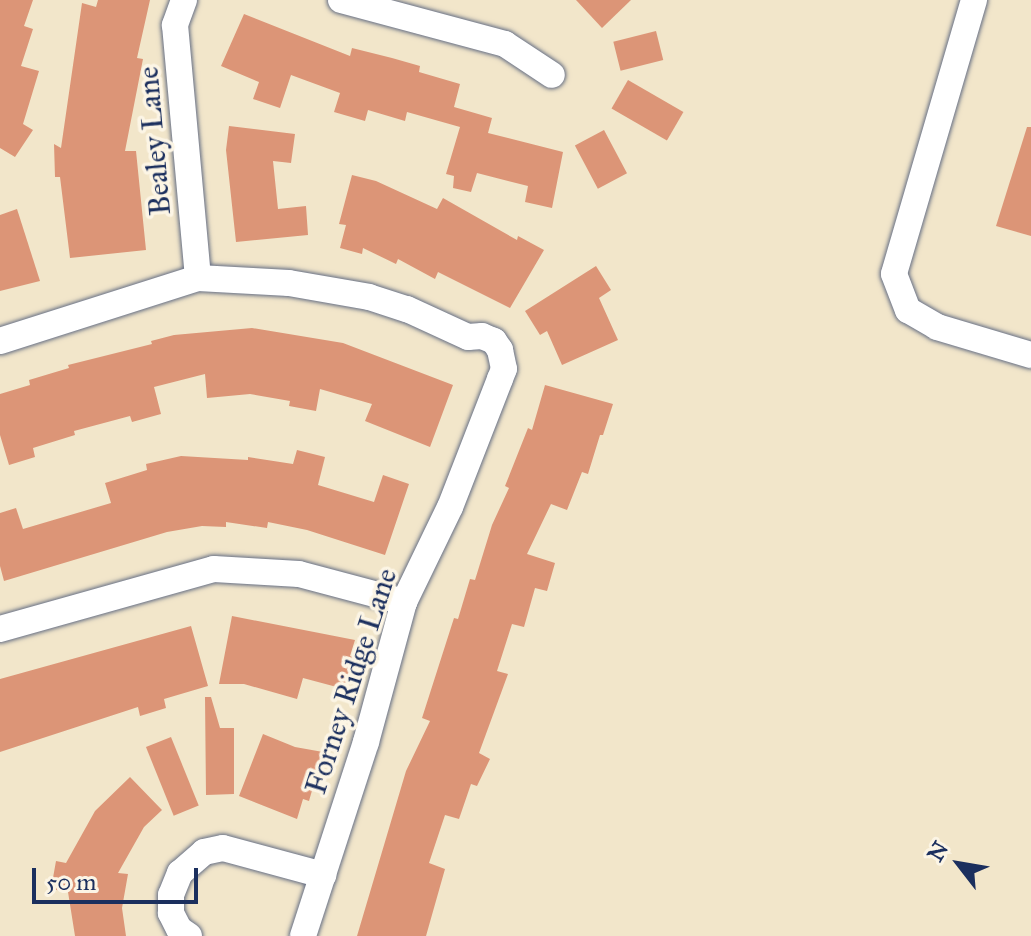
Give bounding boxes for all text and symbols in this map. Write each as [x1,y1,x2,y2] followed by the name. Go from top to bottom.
[130,65,178,217] street label: Bealey Lane
[298,564,404,798] street label: Forney Ridge Lane
[919,824,999,904] north arrow
[922,836,954,866] text: N
[36,852,202,902] scale bar
[46,867,96,897] text: 50 m

